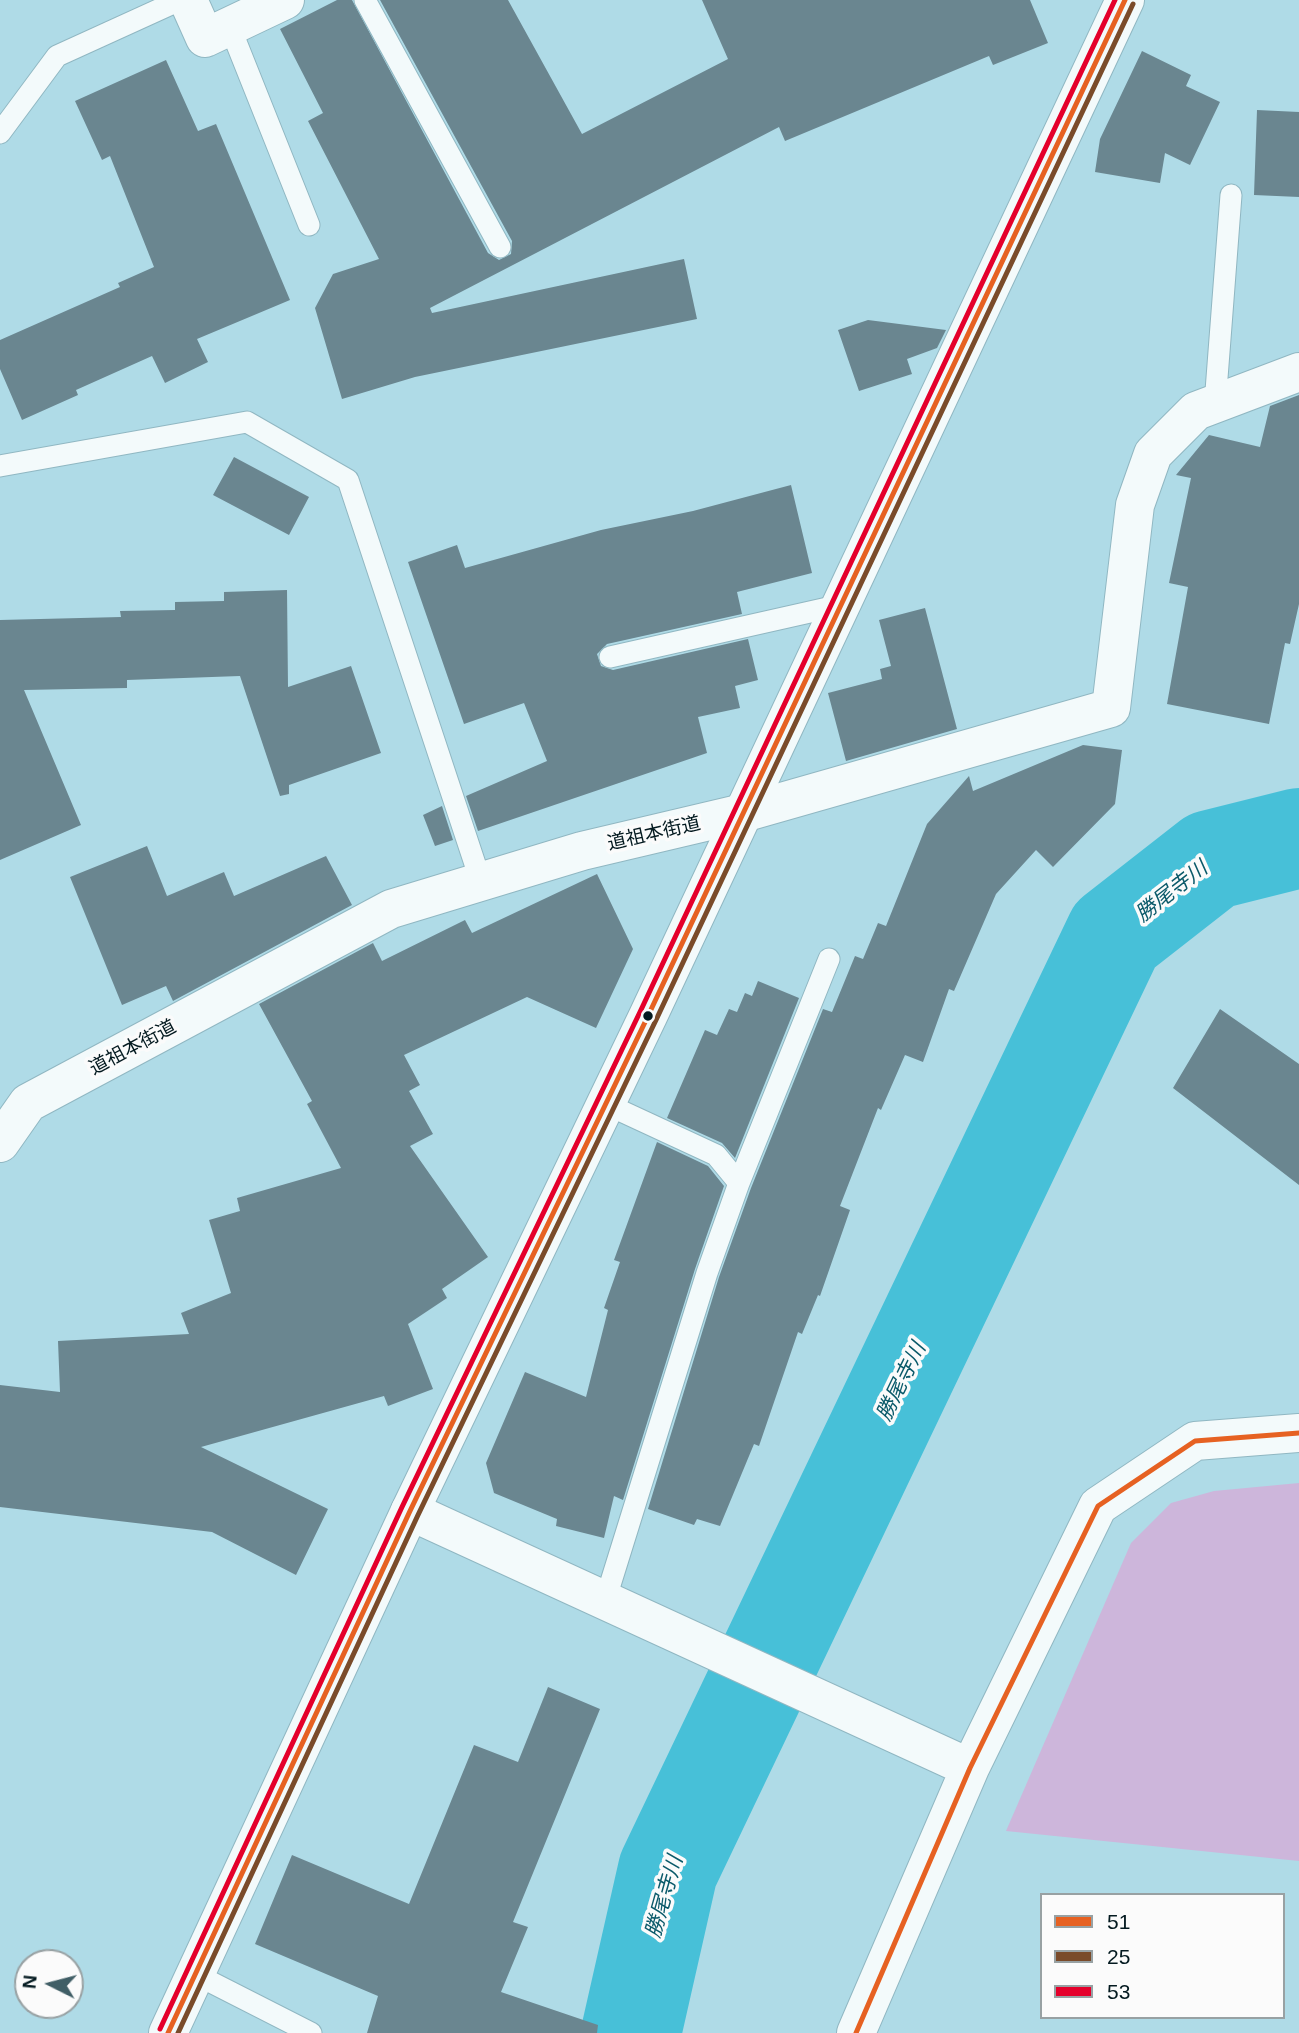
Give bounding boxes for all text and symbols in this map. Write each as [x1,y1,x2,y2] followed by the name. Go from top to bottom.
[605,812,703,856] street label: 道祖本街道
[1131,856,1213,928] water label: 勝尾寺川
[641,1009,655,1023] unlabelled marker
[86,1016,180,1080] street label: 道祖本街道
[872,1339,932,1425] water label: 勝尾寺川
[641,1853,689,1941] water label: 勝尾寺川
[1040,1893,1285,2019] legend
[1107,1910,1130,1933] text: 51
[1107,1945,1130,1968] text: 25
[14,1949,84,2019] north arrow
[18,1974,41,1990] text: N
[1107,1980,1130,2003] text: 53

